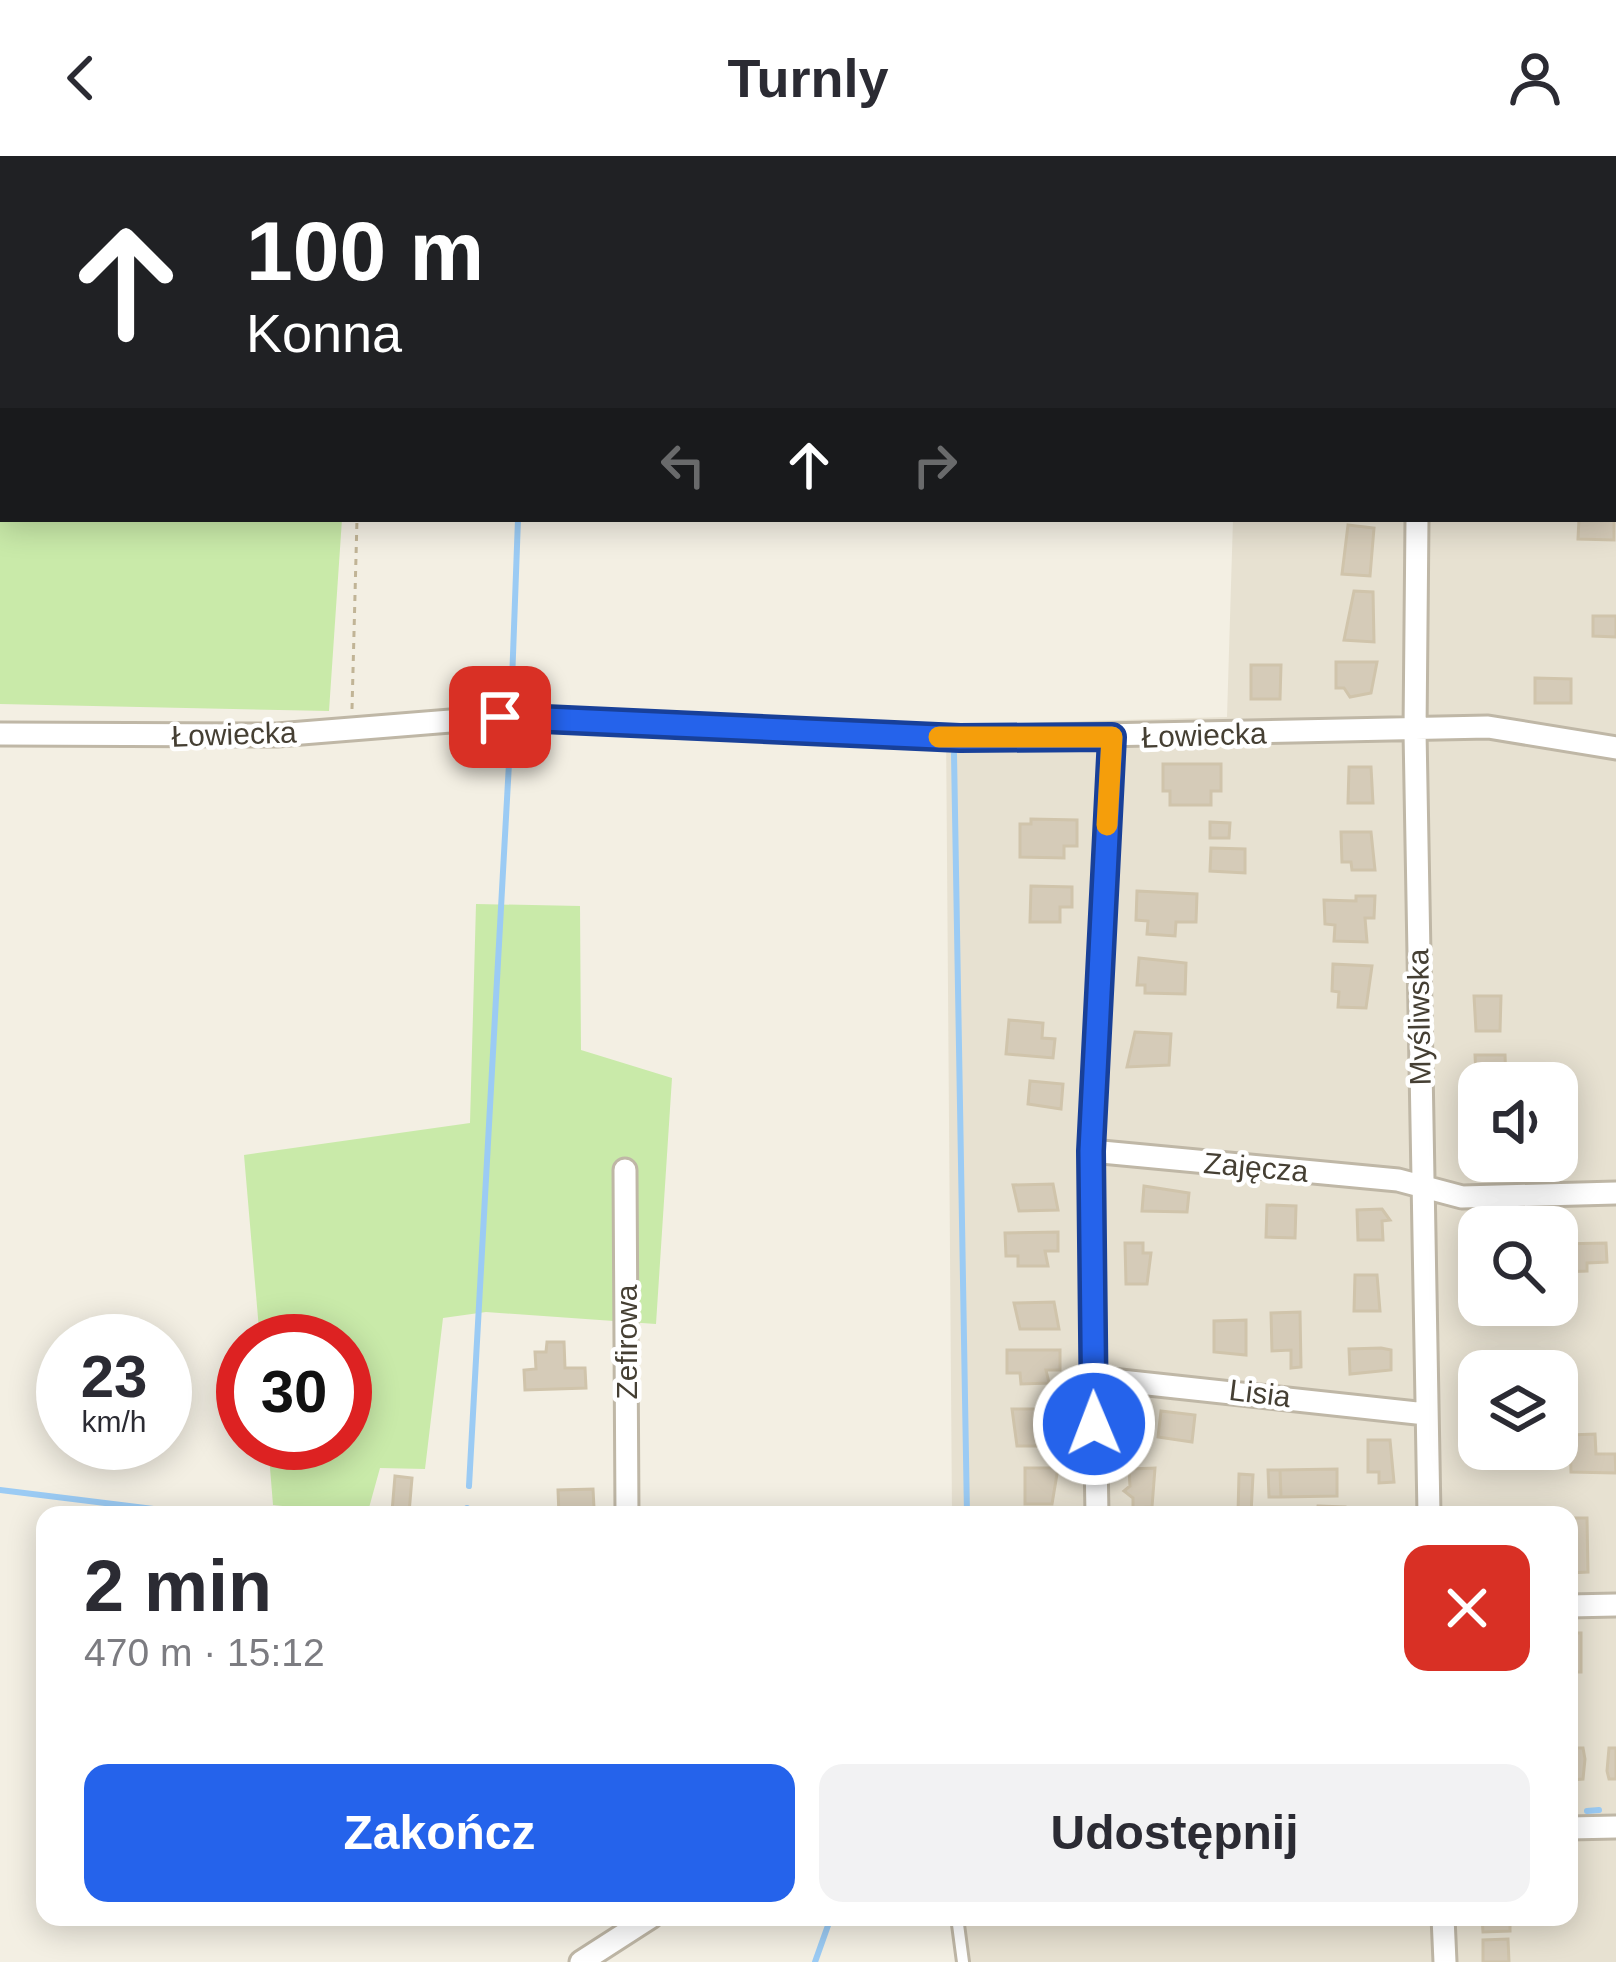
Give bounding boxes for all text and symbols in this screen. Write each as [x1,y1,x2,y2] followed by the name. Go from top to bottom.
[48,45,114,111] icon: back
[1502,45,1568,111] icon: person
[728,48,889,108] text: Turnly
[48,204,204,360] icon: ahead
[246,204,484,298] text: 100 m
[246,303,402,363] text: Konna
[650,432,716,498] icon: left
[776,432,842,498] icon: ahead
[902,432,968,498] icon: right
[449,666,551,768] pin
[467,684,533,750] icon: arrive
[171,715,297,753] street label: Łowiecka
[1141,716,1267,754] street label: Łowiecka
[1401,948,1437,1086] street label: Myśliwska
[1458,1062,1578,1470] map controls
[1458,1062,1578,1182] button: sound
[1202,1146,1310,1188] street label: Zajęcza
[1458,1206,1578,1326] button: search
[610,1284,643,1400] street label: Zefirowa
[216,1314,372,1470] speed limit sign: 30
[81,1343,147,1410] text: 23
[1458,1350,1578,1470] button: layers
[1031,1361,1157,1487] position arrow
[1227,1373,1293,1413] street label: Lisia
[81,1405,147,1438] text: km/h
[1404,1545,1530,1671] button: close
[84,1546,272,1626] text: 2 min
[84,1631,325,1674] text: 470 m · 15:12
[84,1764,795,1902] button: Zakończ
[819,1764,1530,1902] button: Udostępnij

